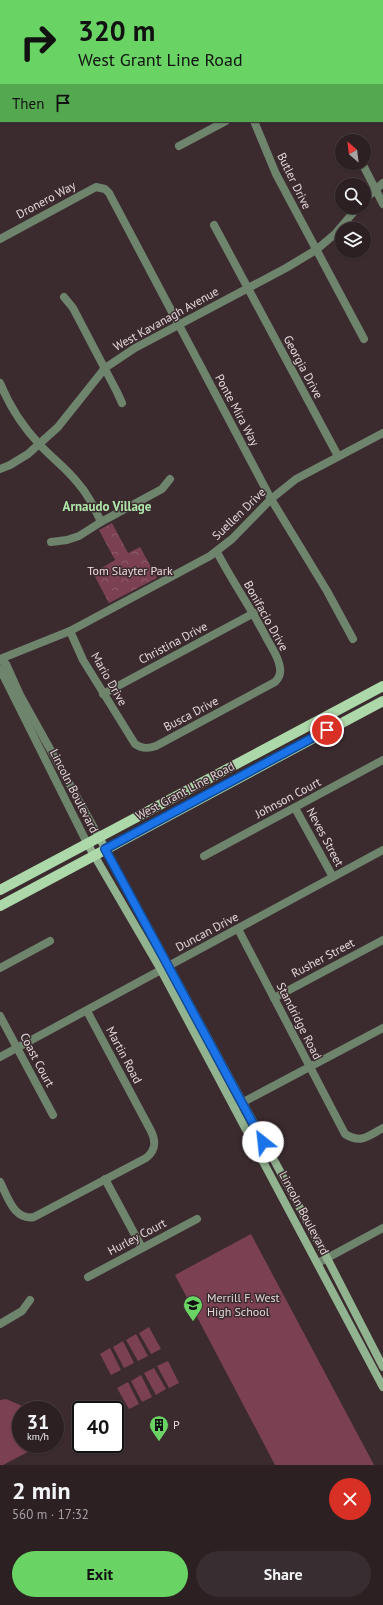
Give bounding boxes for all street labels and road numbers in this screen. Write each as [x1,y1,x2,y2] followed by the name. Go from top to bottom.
[274,150,315,212] street label: Butler Drive
[13,177,79,222] street label: Dronero Way
[110,283,221,354] street label: West Kavanagh Avenue
[280,333,326,401] street label: Georgia Drive
[212,371,263,449] street label: Ponte Mira Way
[209,484,269,543] street label: Suellen Drive
[241,578,292,654] street label: Bonifacio Drive
[136,618,210,667] street label: Christina Drive
[88,649,131,708] street label: Mario Drive
[161,693,221,734] street label: Busca Drive
[47,746,102,835] street label: Lincoln Boulevard
[133,758,237,823] street label: West Grant Line Road
[252,774,323,822] street label: Johnson Court
[304,805,347,869] street label: Neves Street
[173,909,241,954] street label: Duncan Drive
[289,935,357,980] street label: Rusher Street
[274,980,325,1062] street label: Standridge Road
[103,1024,146,1086] street label: Martin Road
[17,1030,58,1089] street label: Coast Court
[276,1168,333,1257] street label: Lincoln Boulevard
[105,1215,169,1258] street label: Hurley Court

